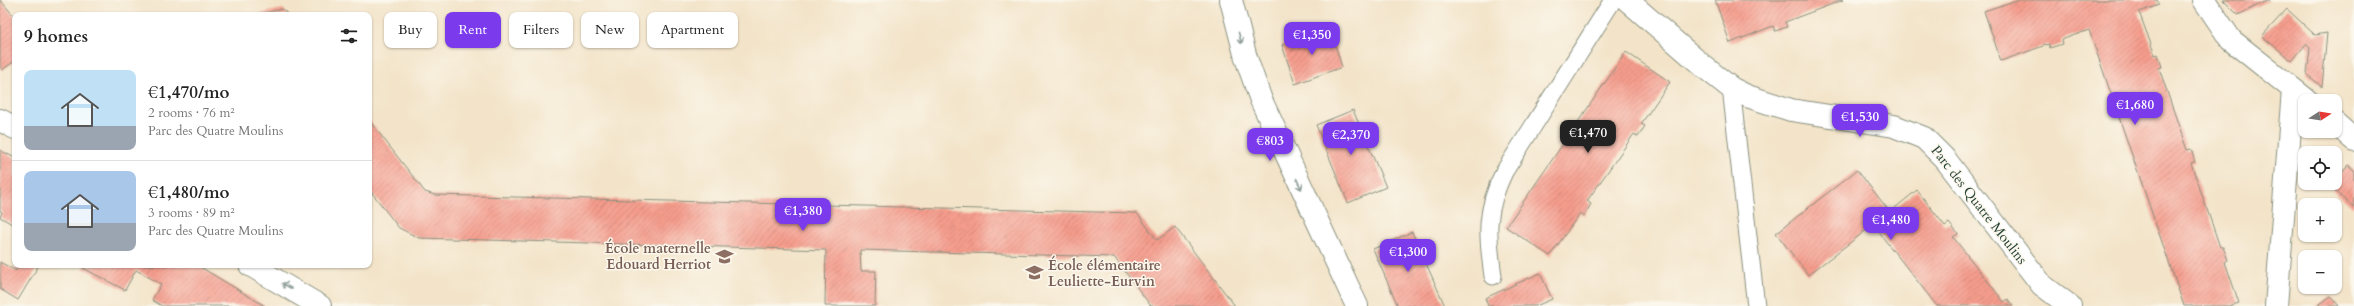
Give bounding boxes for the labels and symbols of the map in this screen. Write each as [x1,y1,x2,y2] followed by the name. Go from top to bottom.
[1279,22,1345,56] pin: €1,350
[1237,31,1245,44] one-way arrow
[2102,92,2168,126] pin: €1,680
[2298,94,2342,138] north arrow
[1827,104,1893,138] pin: €1,530
[1555,120,1621,154] pin: €1,470
[1318,122,1384,156] pin: €2,370
[1246,128,1294,162] pin: €803
[1927,142,2032,269] street label: Parc des Quatre Moulins
[1296,178,1303,190] one-way arrow
[770,198,836,232] pin: €1,380
[1858,207,1924,241] pin: €1,480
[605,238,711,274] place label: École maternelle Edouard Herriot
[1375,239,1441,273] pin: €1,300
[714,246,734,266] school or university icon: École maternelle Edouard Herriot
[1048,255,1161,291] place label: École élémentaire Leuliette-Eurvin
[1025,263,1045,283] school or university icon: École élémentaire Leuliette-Eurvin
[281,282,293,290] one-way arrow

